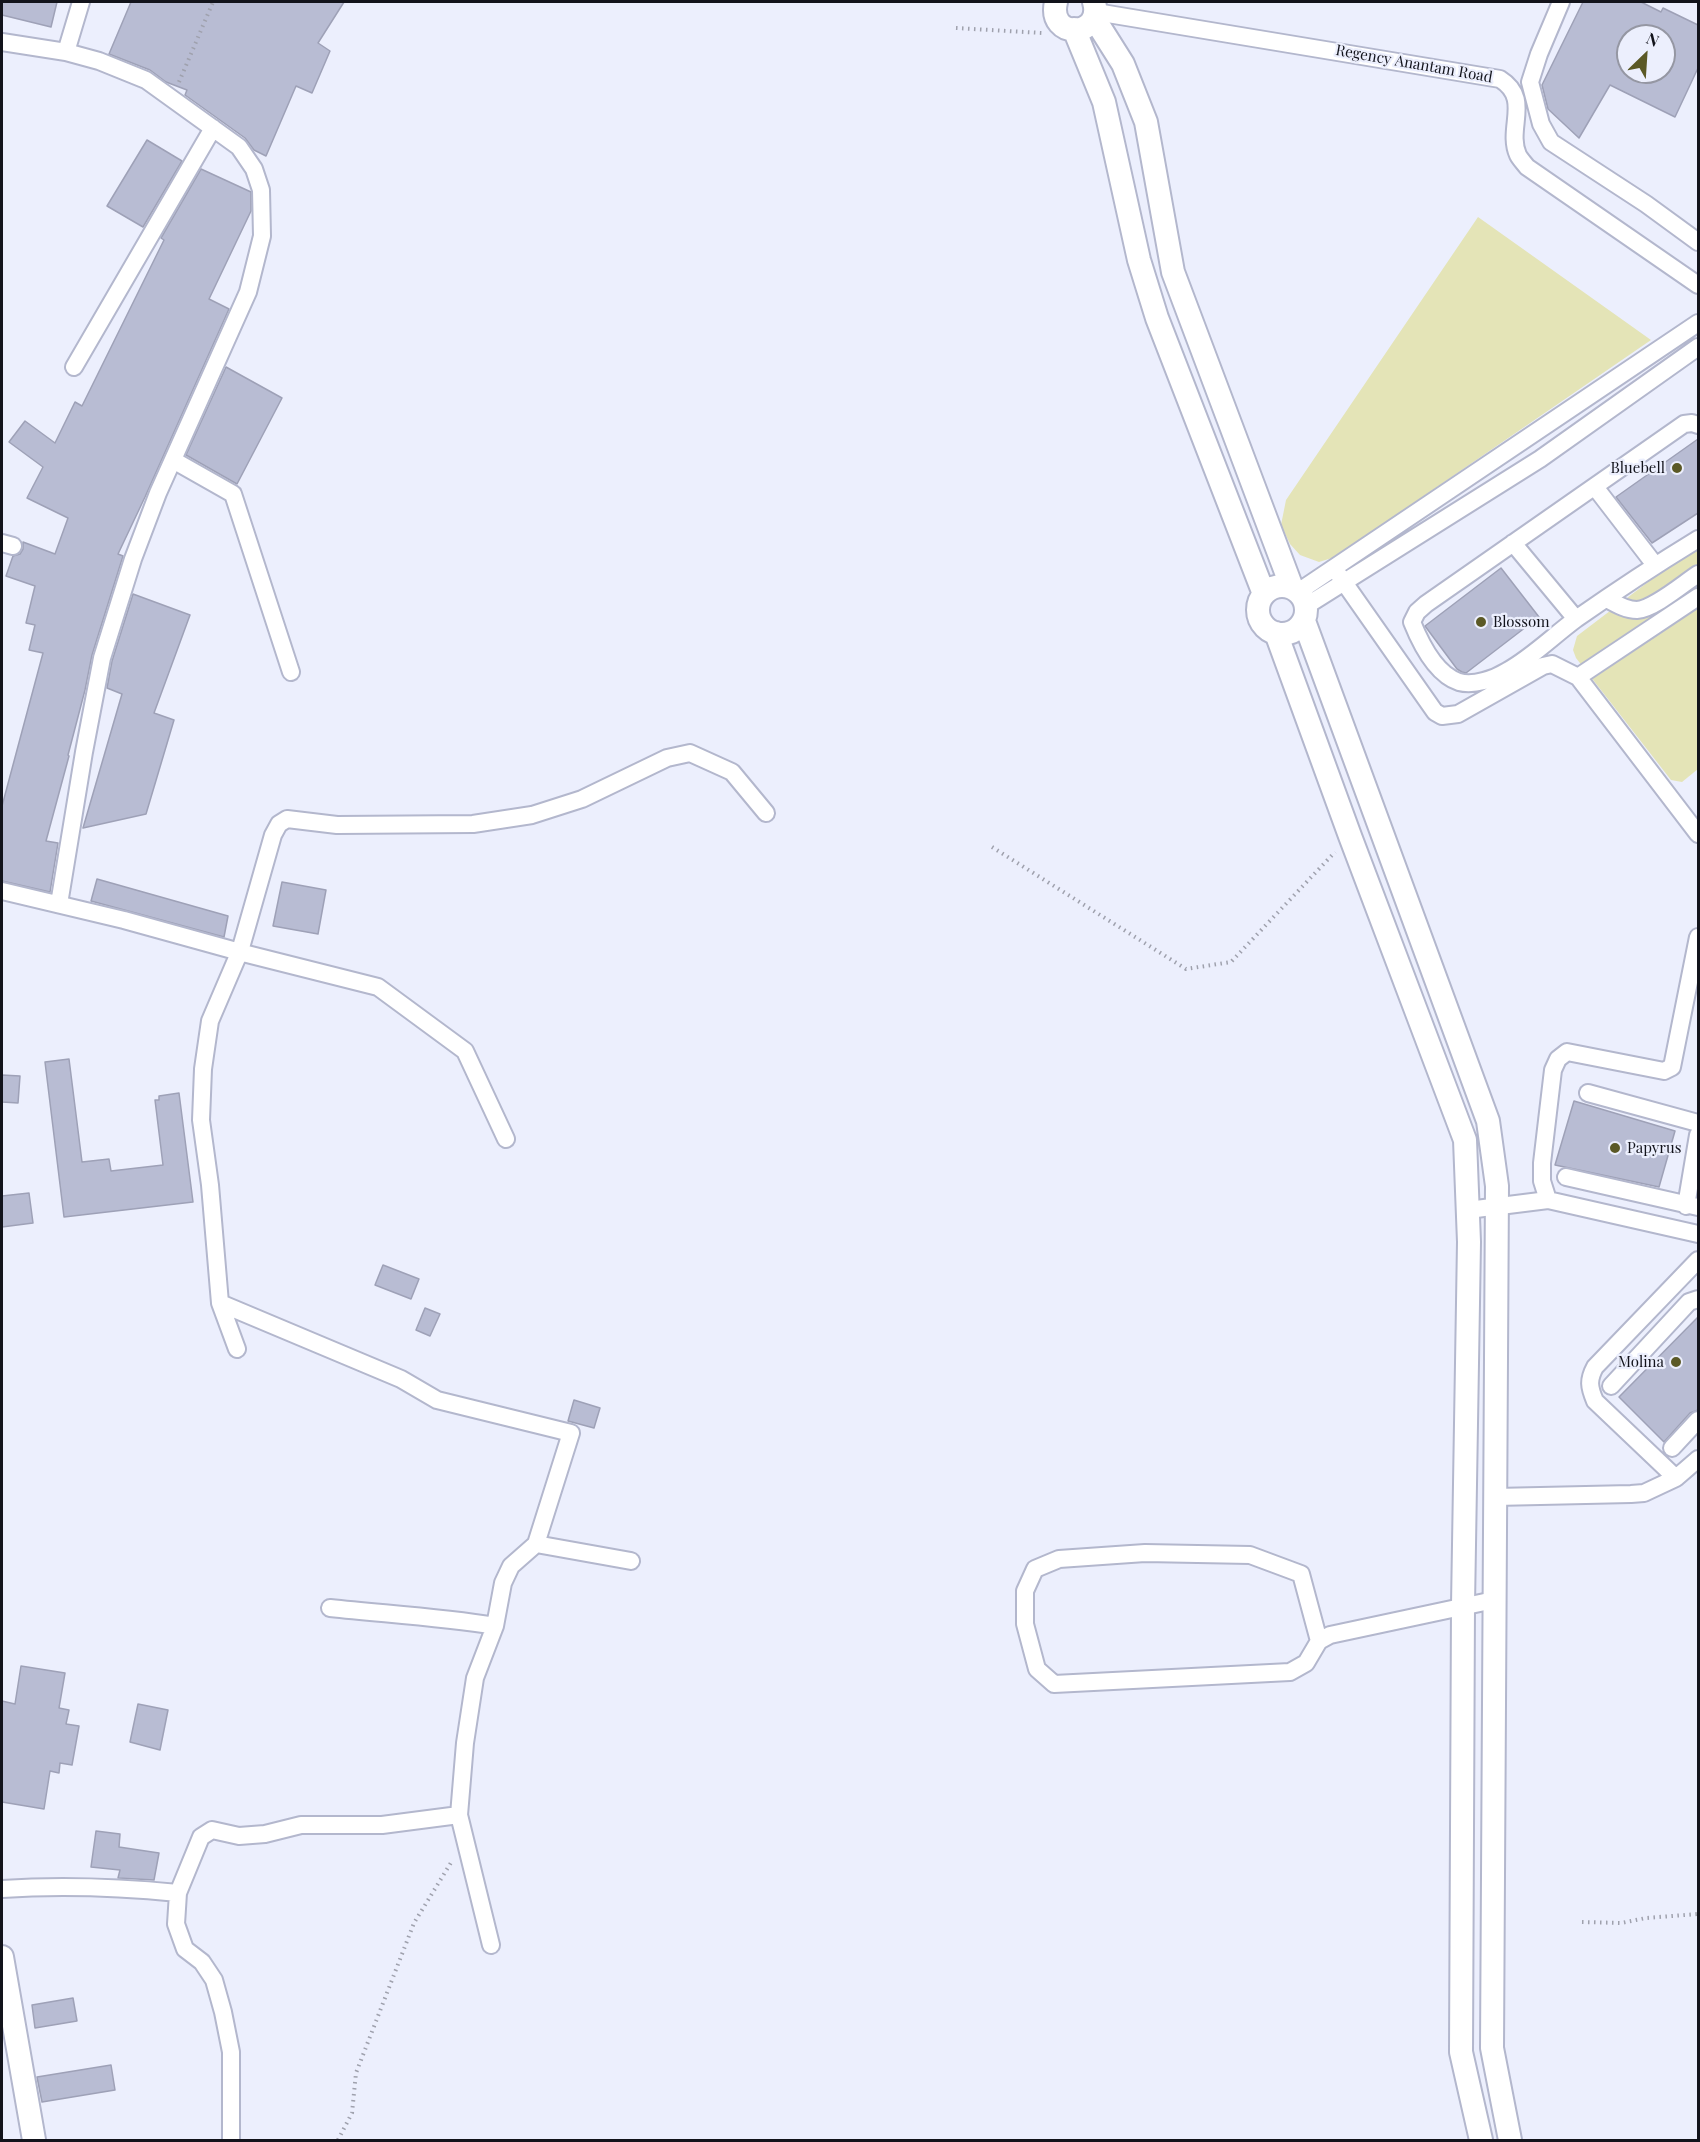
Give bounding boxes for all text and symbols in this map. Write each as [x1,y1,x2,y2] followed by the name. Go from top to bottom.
[1616,24,1676,84] north arrow
[1643,27,1663,51] text: N
[1334,41,1494,87] street label: Regency Anantam Road
[1611,459,1665,477] place label: Bluebell
[1670,461,1684,475] marker: Bluebell
[1493,613,1550,631] place label: Blossom
[1474,615,1488,629] marker: Blossom
[1627,1139,1681,1157] place label: Papyrus
[1608,1141,1622,1155] marker: Papyrus
[1618,1353,1664,1371] place label: Molina
[1669,1355,1683,1369] marker: Molina

